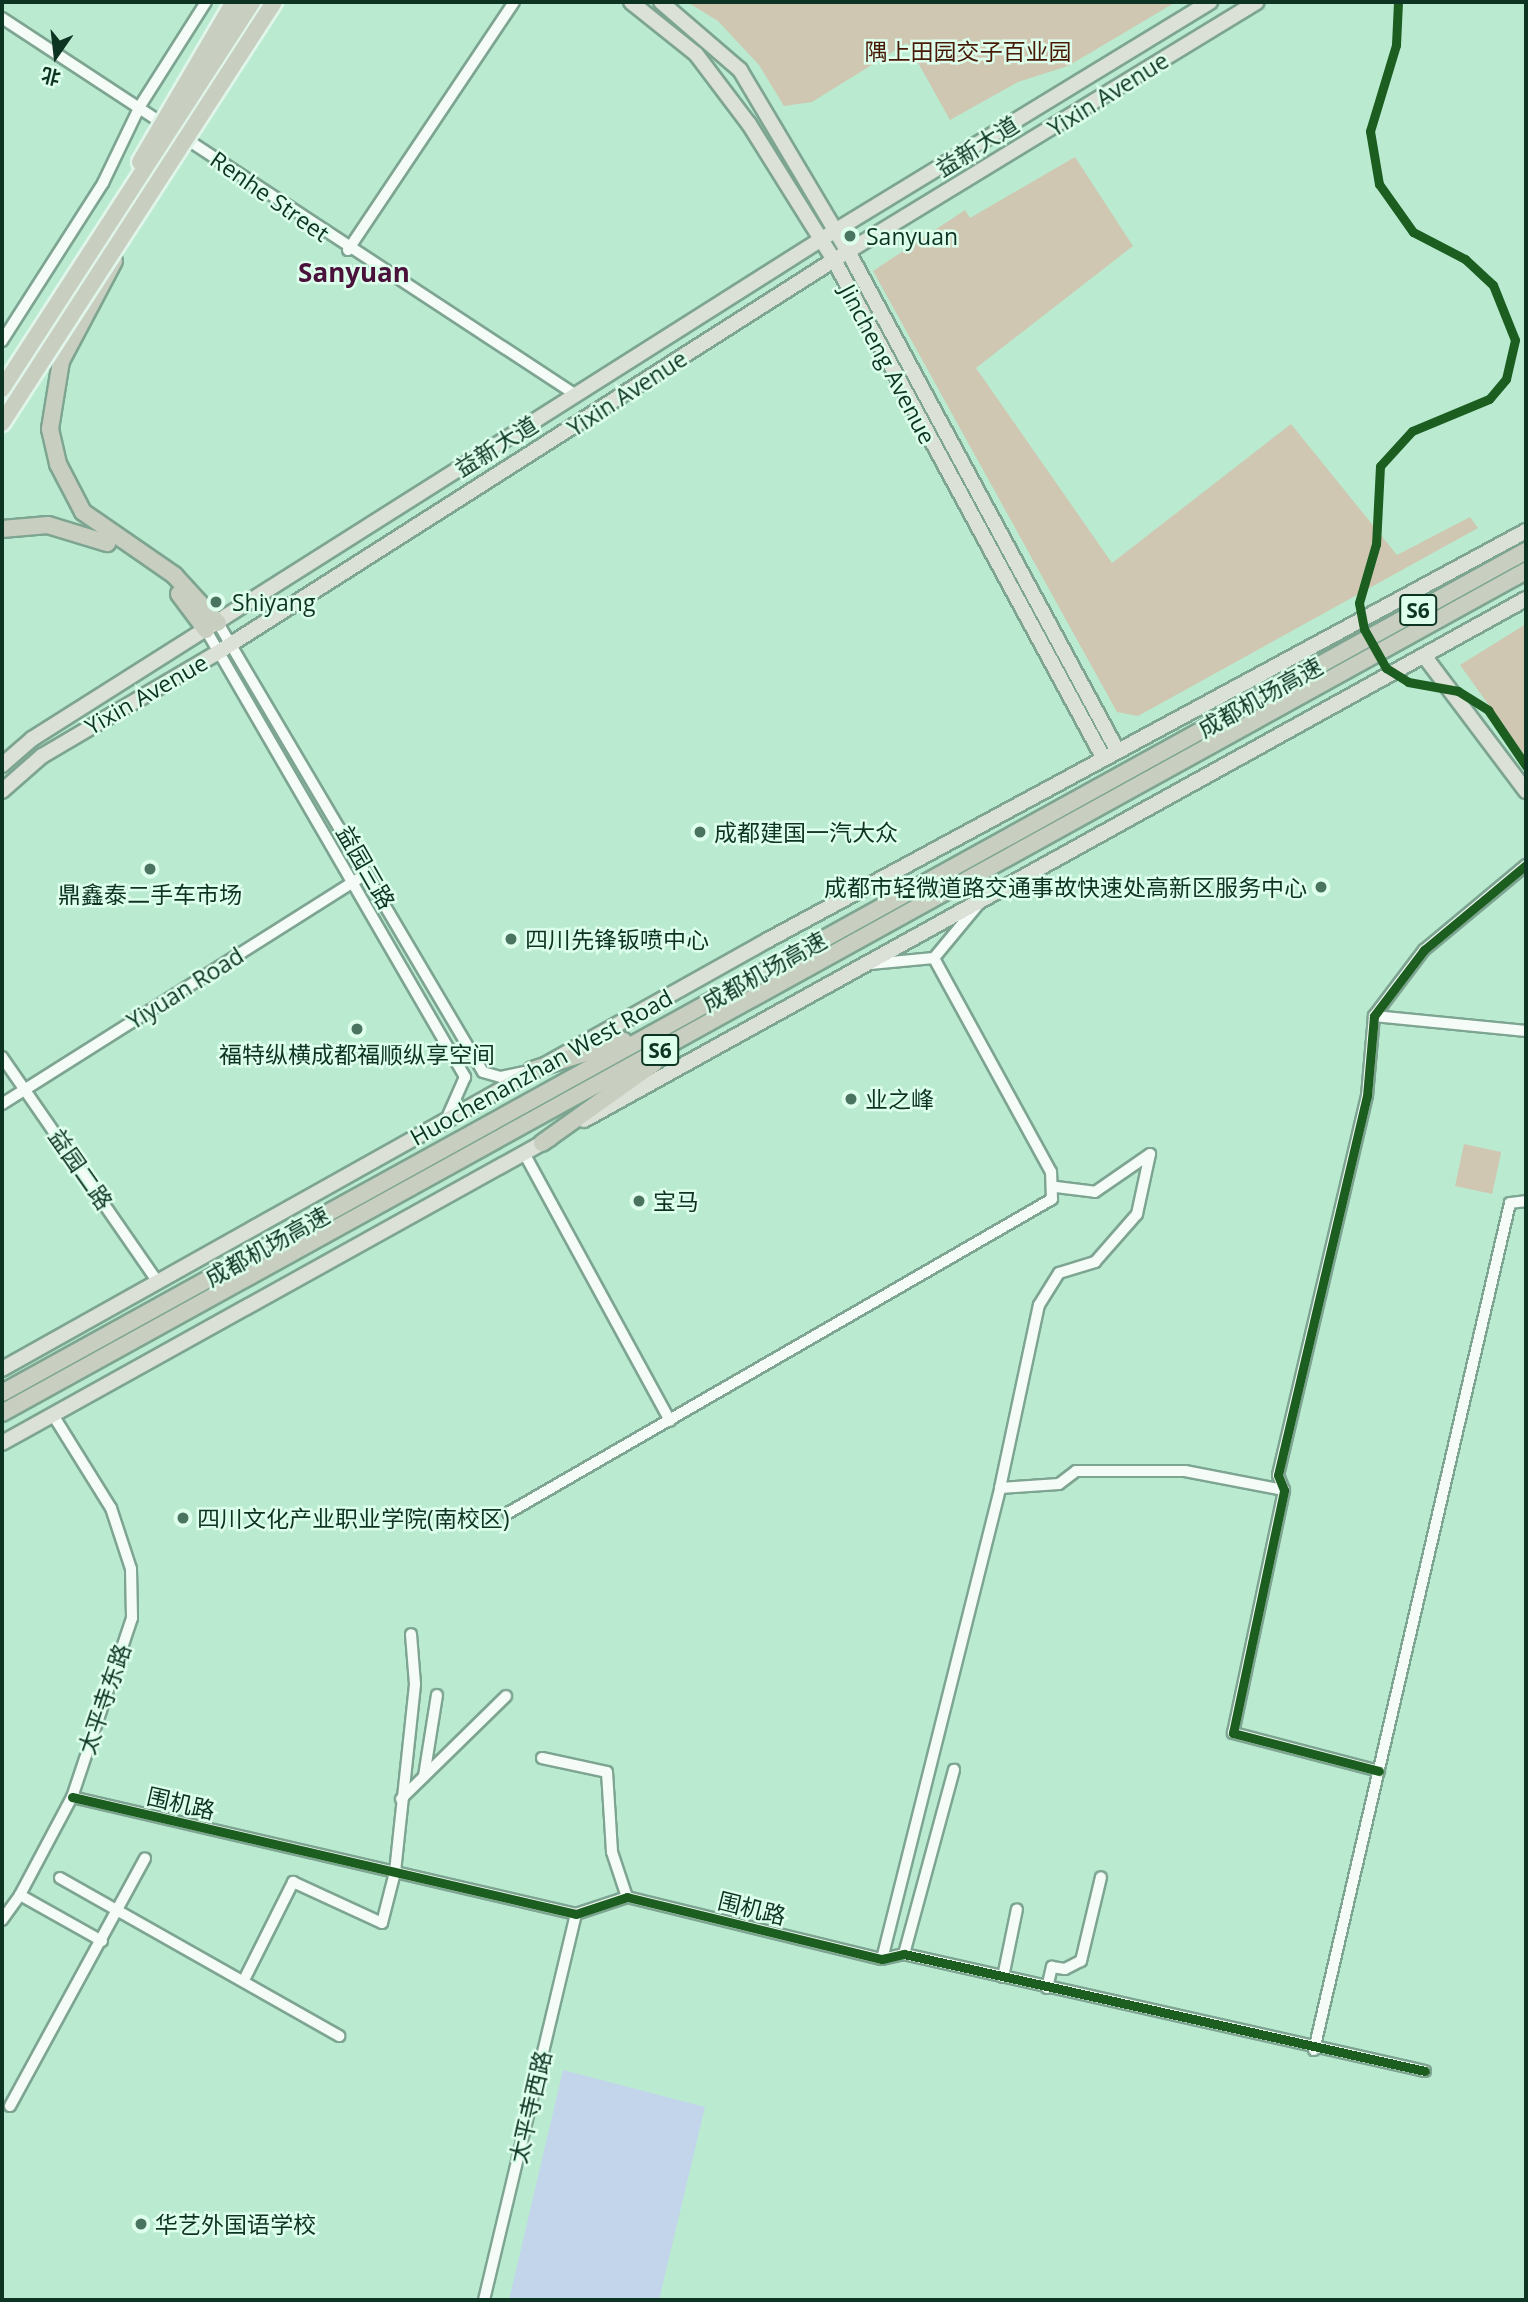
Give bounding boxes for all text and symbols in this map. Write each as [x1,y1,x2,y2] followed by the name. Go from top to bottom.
[21,21,91,91] north arrow
[865,37,1071,65] park label: 隅上田园交子百业园
[1043,46,1173,142] street label: Yixin Avenue
[39,61,63,91] text: 北
[931,110,1023,182] street label: 益新大道
[205,145,335,247] street label: Renhe Street
[866,222,958,250] place label: Sanyuan
[840,226,860,246] marker: Sanyuan
[298,257,410,289] district label: Sanyuan
[834,279,942,449] street label: Jincheng Avenue
[562,344,692,442] street label: Yixin Avenue
[450,410,542,482] street label: 益新大道
[232,588,315,616] place label: Shiyang
[206,592,226,612] marker: Shiyang
[1399,592,1437,628] road number: S6
[80,648,212,740] street label: Yixin Avenue
[1193,651,1327,743] street label: 成都机场高速
[714,818,898,846] place label: 成都建国一汽大众
[331,820,401,914] street label: 益园三路
[692,824,708,840] marker: 成都建国一汽大众
[142,861,158,877] marker: 鼎鑫泰二手车市场
[824,873,1307,901] place label: 成都市轻微道路交通事故快速处高新区服务中心
[1313,879,1329,895] marker: 成都市轻微道路交通事故快速处高新区服务中心
[58,880,242,908] place label: 鼎鑫泰二手车市场
[525,925,709,953] place label: 四川先锋钣喷中心
[697,925,831,1017] street label: 成都机场高速
[503,931,519,947] marker: 四川先锋钣喷中心
[122,941,248,1035] street label: Yiyuan Road
[405,983,677,1151] street label: Huochenanzhan West Road
[349,1021,365,1037] marker: 福特纵横成都福顺纵享空间
[641,1032,679,1068] road number: S6
[219,1040,495,1068] place label: 福特纵横成都福顺纵享空间
[865,1085,934,1113] place label: 业之峰
[843,1091,859,1107] marker: 业之峰
[43,1123,119,1215] street label: 益园二路
[653,1187,699,1215] place label: 宝马
[631,1193,647,1209] marker: 宝马
[200,1200,334,1292] street label: 成都机场高速
[197,1504,510,1532] place label: 四川文化产业职业学院(南校区)
[175,1510,191,1526] marker: 四川文化产业职业学院(南校区)
[72,1640,136,1758] street label: 太平寺东路
[144,1782,218,1824] street label: 围机路
[715,1886,789,1930] street label: 围机路
[504,2048,556,2166] street label: 太平寺西路
[155,2210,316,2238] place label: 华艺外国语学校
[133,2216,149,2232] marker: 华艺外国语学校

